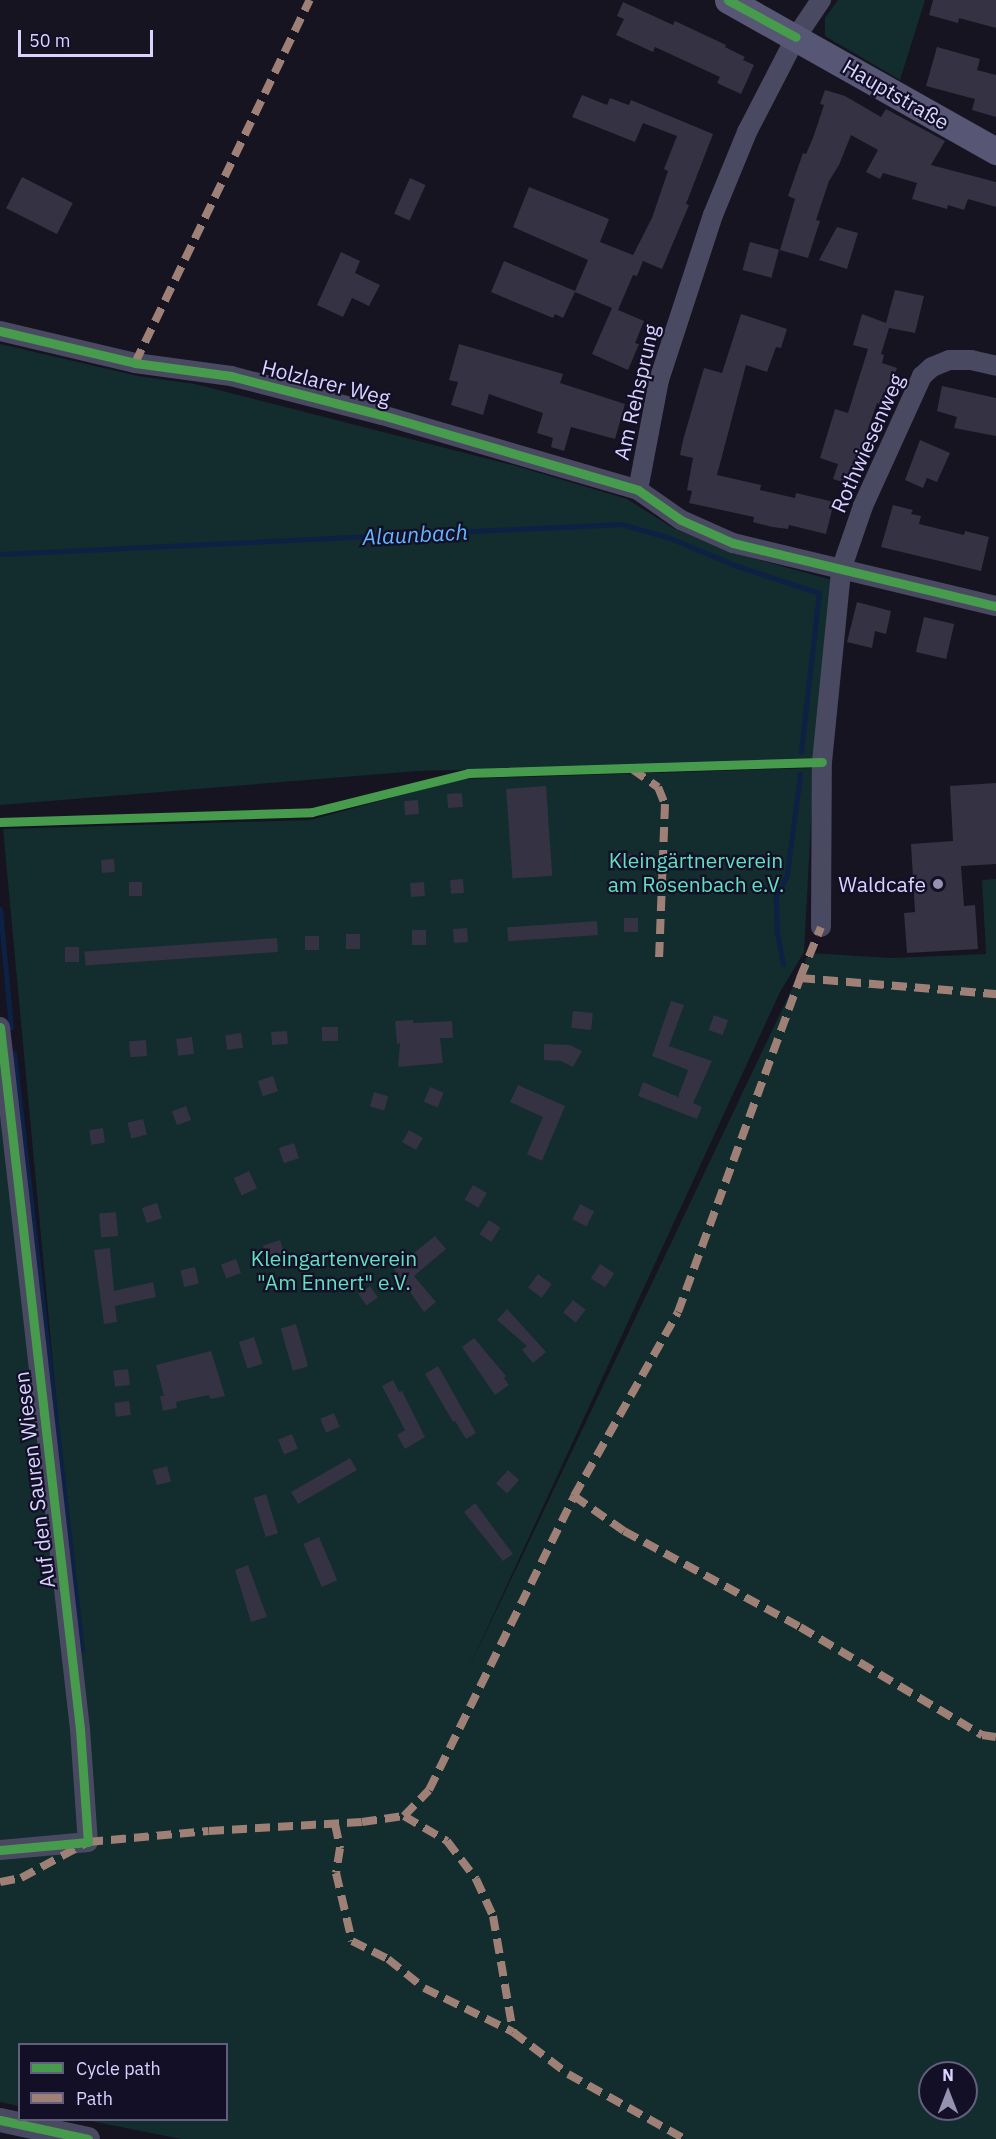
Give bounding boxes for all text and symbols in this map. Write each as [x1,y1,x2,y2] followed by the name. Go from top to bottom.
[21,18,156,56] scale bar
[29,29,71,52] text: 50 m
[838,53,954,135] street label: Hauptstraße
[608,322,664,462] street label: Am Rehsprung
[259,354,393,410] street label: Holzlarer Weg
[825,370,909,516] street label: Rothwiesenweg
[362,518,468,550] water label: Alaunbach
[608,847,784,897] park label: Kleingärtnerverein am Rosenbach e.V.
[838,871,926,897] place label: Waldcafe
[931,877,945,891] marker: Waldcafe
[251,1245,417,1295] park label: Kleingartenverein "Am Ennert" e.V.
[8,1370,60,1590] street label: Auf den Sauren Wiesen
[18,2043,228,2121] legend
[76,2057,161,2080] text: Cycle path
[918,2061,978,2121] north arrow
[942,2065,954,2085] text: N
[76,2087,113,2110] text: Path

